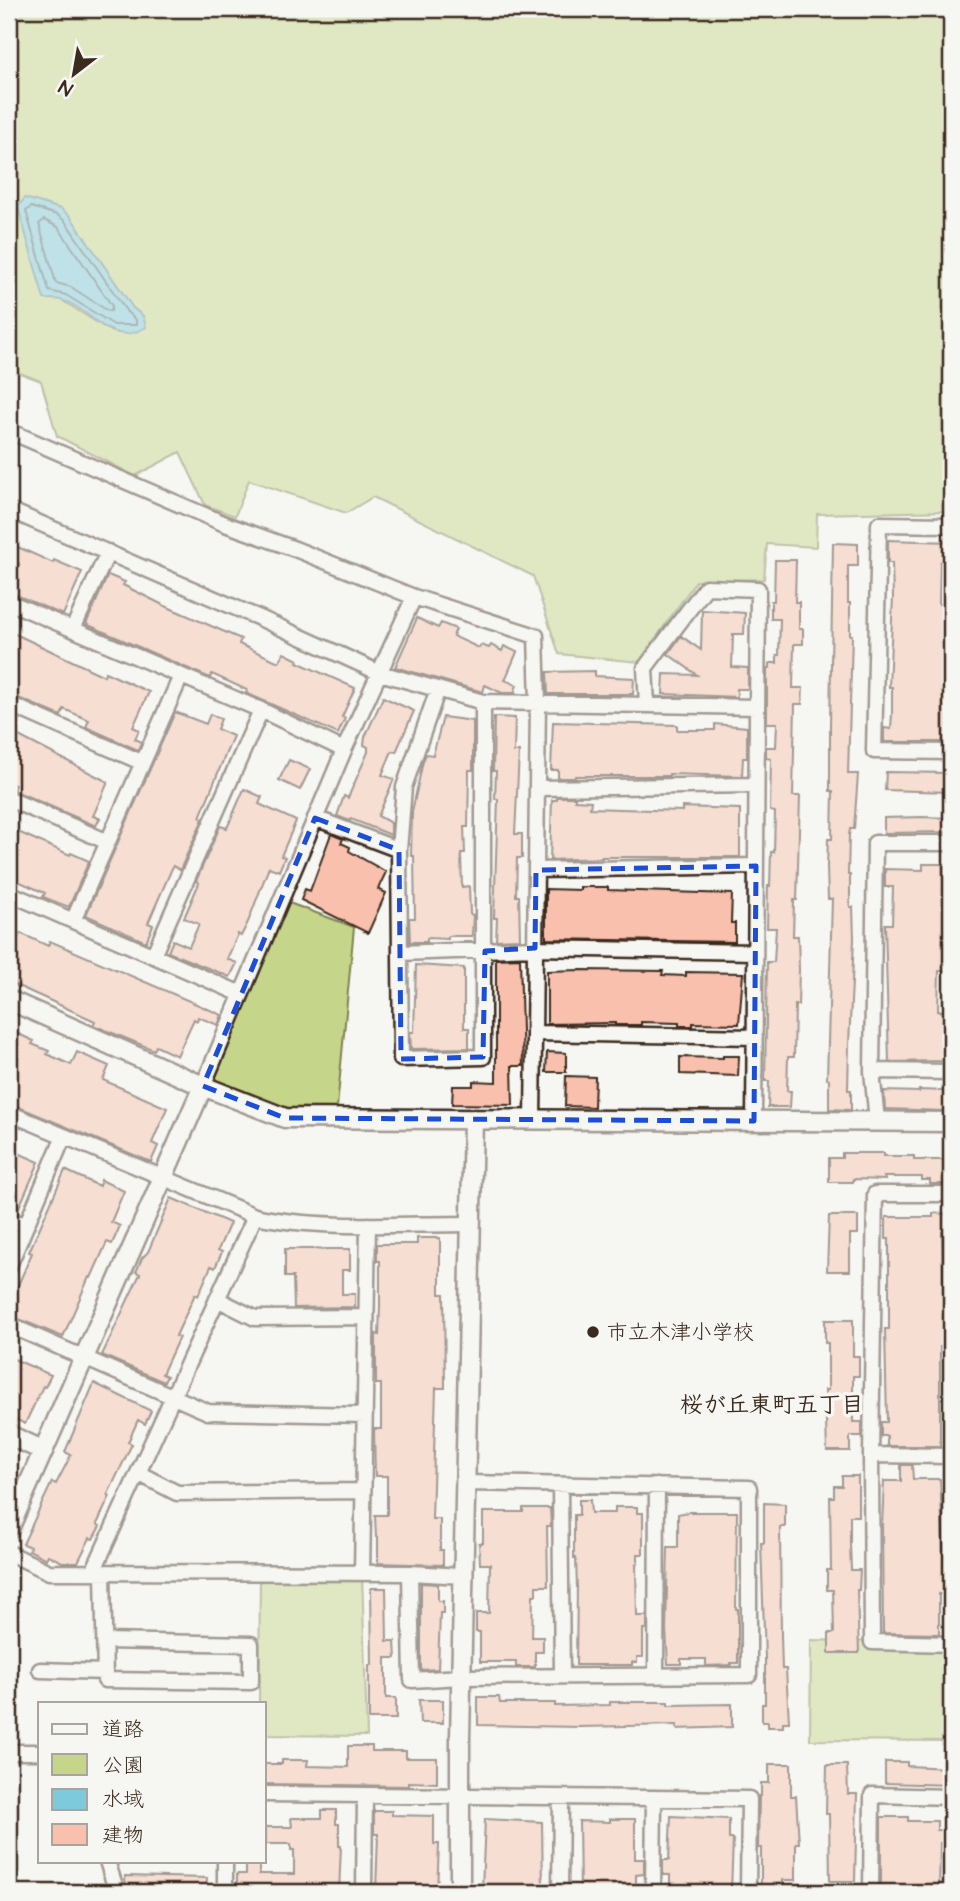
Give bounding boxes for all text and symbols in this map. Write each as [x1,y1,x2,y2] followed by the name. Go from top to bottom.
[38,38,108,108] north arrow
[54,73,78,102] text: N
[607,1318,754,1347] place label: 市立木津小学校
[585,1324,601,1340] marker: 市立木津小学校
[680,1389,864,1421] district label: 桜が丘東町五丁目
[38,1702,266,1862] legend
[102,1715,144,1744] text: 道路
[102,1751,144,1780] text: 公園
[102,1785,144,1814] text: 水域
[102,1821,144,1850] text: 建物

